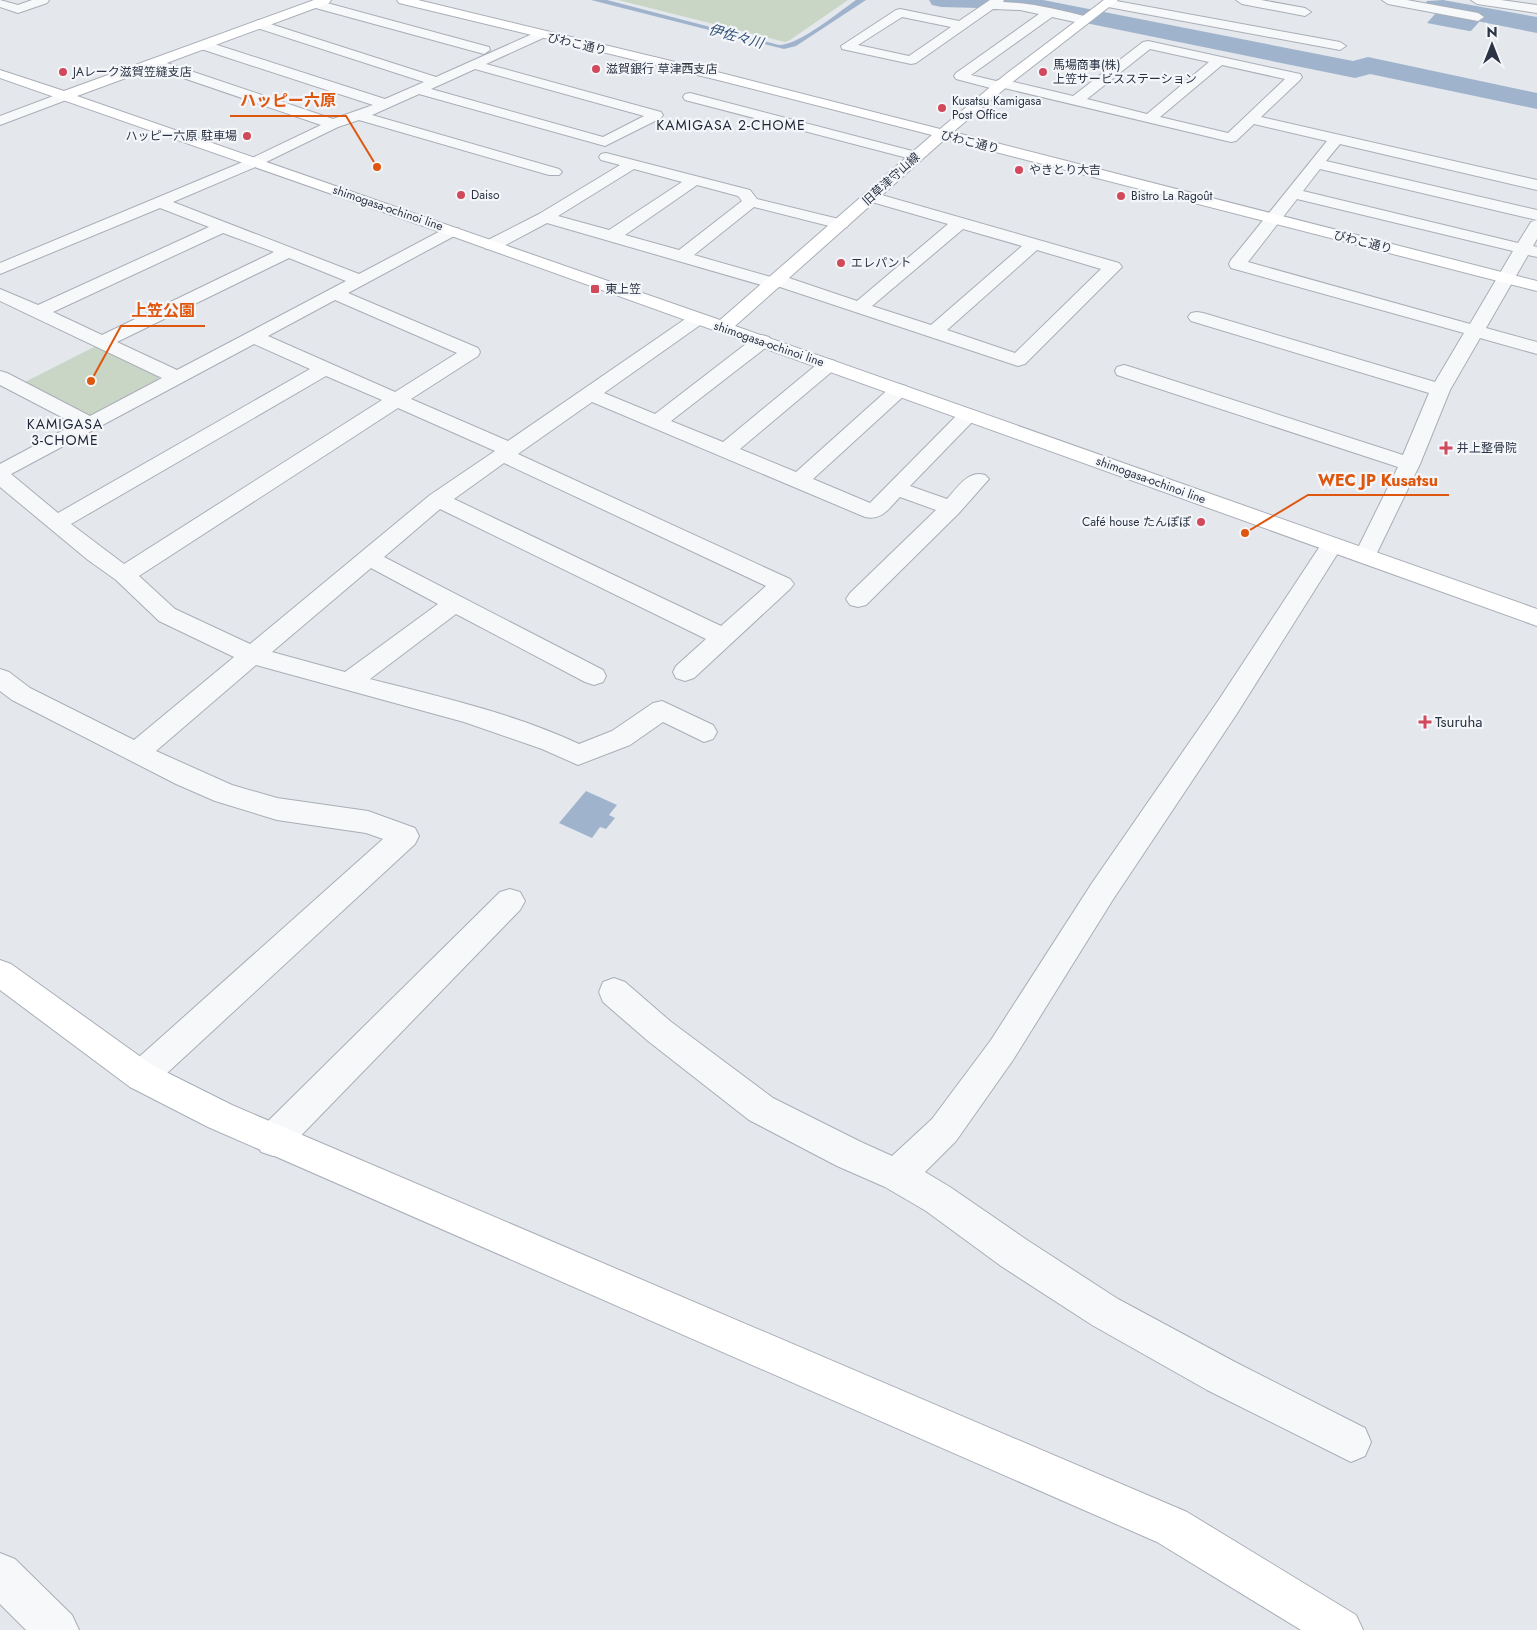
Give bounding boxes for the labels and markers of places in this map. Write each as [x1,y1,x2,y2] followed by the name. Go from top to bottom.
[1053,56,1197,88] place label: 馬場商事(株) 上笠サービスステーション
[606,60,718,78] place label: 滋賀銀行 草津西支店
[71,63,192,81] place label: JAレーク滋賀笠縫支店
[590,63,602,75] marker: 滋賀銀行 草津西支店
[57,66,69,78] marker: JAレーク滋賀笠縫支店
[1037,66,1049,78] marker: 馬場商事(株) 上笠サービスステーション
[230,85,346,116] callout: ハッピー六原
[952,92,1041,124] place label: Kusatsu Kamigasa Post Office
[936,102,948,114] marker: Kusatsu Kamigasa Post Office
[125,127,237,145] place label: ハッピー六原 駐車場
[241,130,253,142] marker: ハッピー六原 駐車場
[1029,161,1101,179] place label: やきとり大吉
[1013,164,1025,176] marker: やきとり大吉
[471,186,500,204] place label: Daiso
[1131,187,1213,205] place label: Bistro La Ragoût
[455,189,467,201] marker: Daiso
[1115,190,1127,202] marker: Bistro La Ragoût
[851,254,912,272] place label: エレパント
[835,257,847,269] marker: エレパント
[605,280,641,298] place label: 東上笠
[589,283,601,295] marker: 東上笠
[121,295,205,326] callout: 上笠公園
[1457,439,1517,457] place label: 井上整骨院
[1439,441,1453,455] marker: 井上整骨院
[1308,464,1449,495] callout: WEC JP Kusatsu
[1082,513,1191,531] place label: Café house たんぽぽ
[1195,516,1207,528] marker: Café house たんぽぽ
[1435,711,1483,733] place label: Tsuruha
[1419,716,1431,728] marker: Tsuruha

